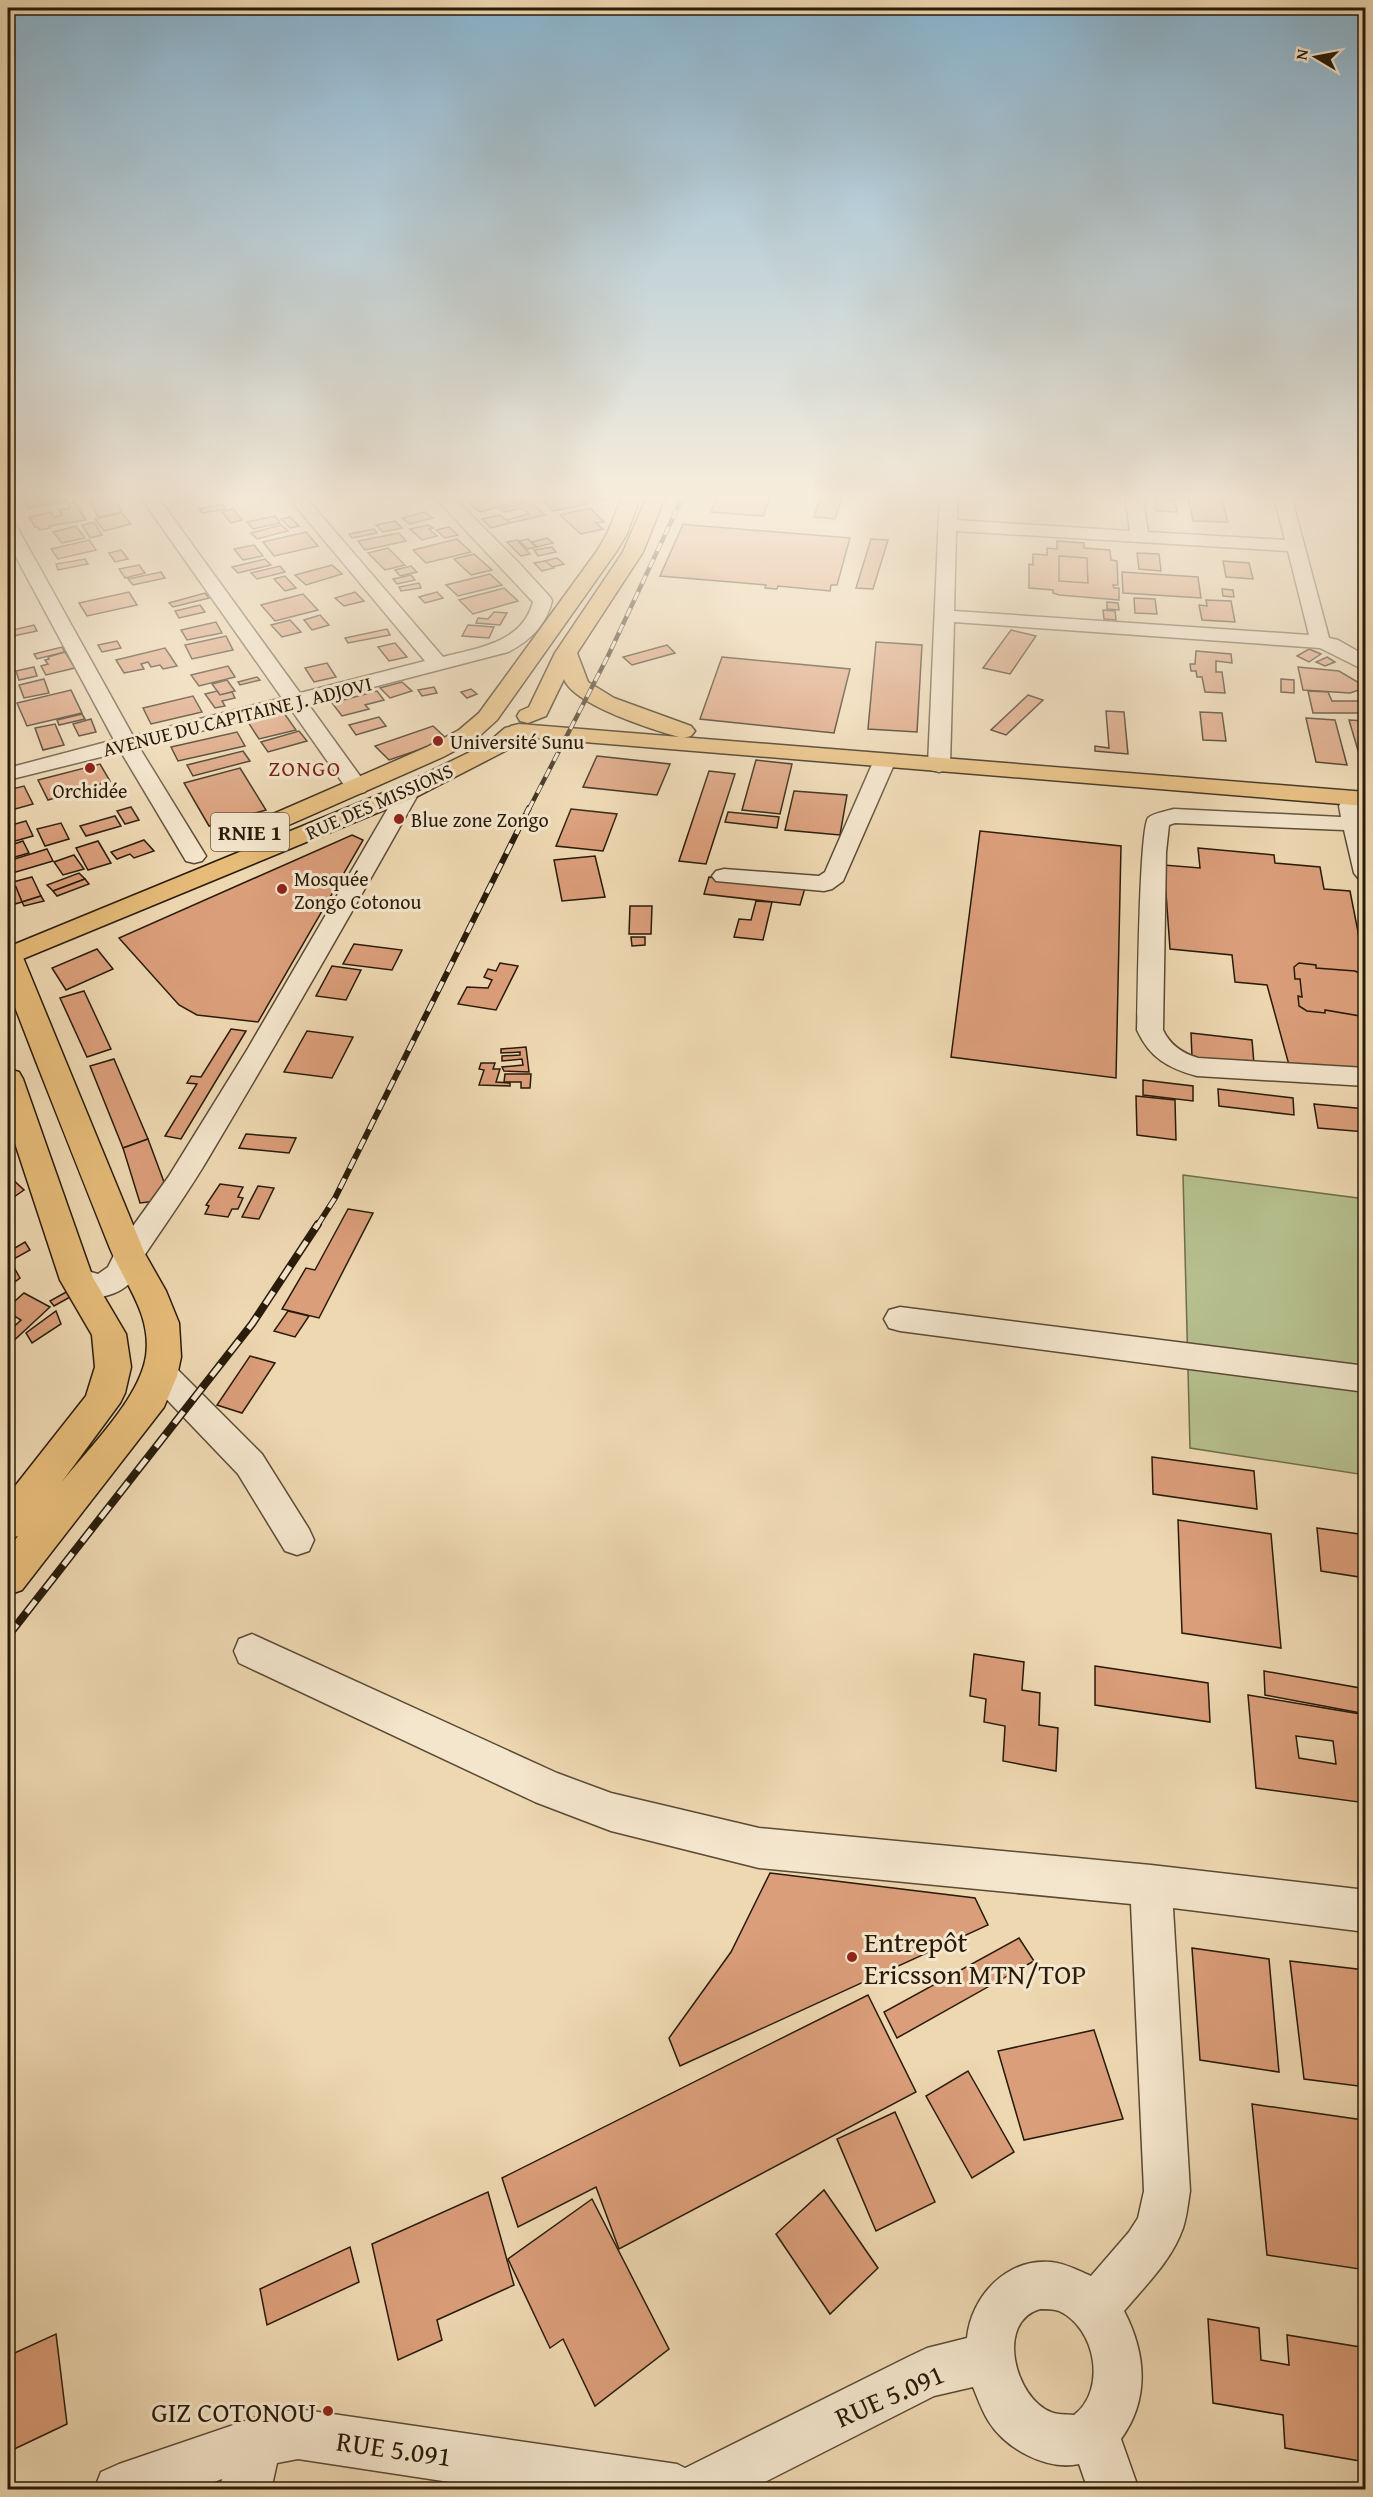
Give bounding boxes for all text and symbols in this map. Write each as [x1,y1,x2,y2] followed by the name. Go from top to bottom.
[1286,27,1346,87] north arrow
[1288,47,1314,62] text: N
[99,668,375,764] street label: AVENUE DU CAPITAINE J. ADJOVI
[450,727,584,756] place label: Université Sunu
[431,734,445,748] marker: Université Sunu
[268,752,342,784] district label: ZONGO
[301,755,457,847] street label: RUE DES MISSIONS
[83,761,97,775] marker: Orchidée
[53,776,127,805] place label: Orchidée
[411,805,549,834] place label: Blue zone Zongo
[392,812,406,826] marker: Blue zone Zongo
[211,813,289,851] road number: RNIE 1
[294,864,421,916] place label: Mosquée Zongo Cotonou
[275,882,289,896] marker: Mosquée Zongo Cotonou
[864,1921,1086,1994] place label: Entrepôt Ericsson MTN/TOP
[845,1950,859,1964] marker: Entrepôt Ericsson MTN/TOP
[828,2353,950,2437] street label: RUE 5.091
[151,2391,316,2432] place label: GIZ COTONOU
[321,2404,335,2418] marker: GIZ COTONOU
[334,2420,454,2476] street label: RUE 5.091

